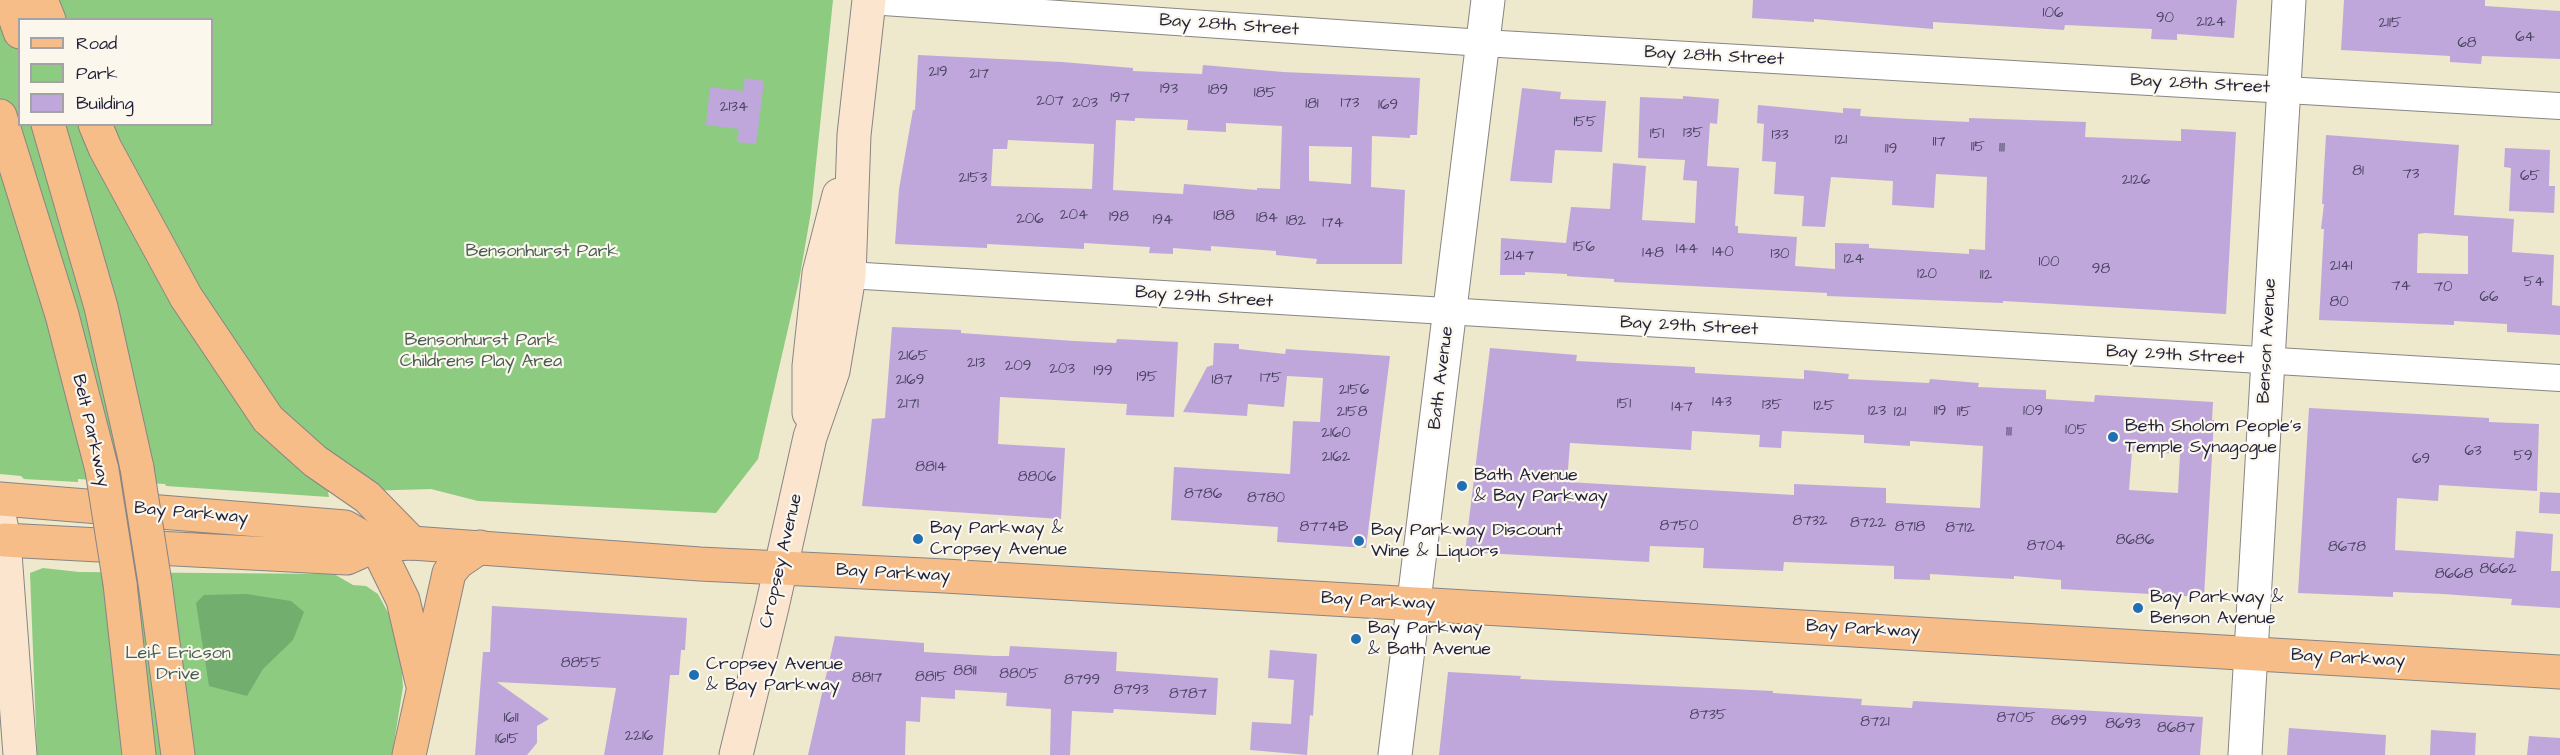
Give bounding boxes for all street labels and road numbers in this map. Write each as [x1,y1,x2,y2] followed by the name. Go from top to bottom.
[1158,10,1300,42] street label: Bay 28th Street
[1644,43,1784,71] street label: Bay 28th Street
[2130,71,2270,99] street label: Bay 28th Street
[2254,278,2282,404] street label: Benson Avenue
[1134,282,1274,314] street label: Bay 29th Street
[1619,313,1759,341] street label: Bay 29th Street
[1425,325,1459,431] street label: Bath Avenue
[2105,342,2245,370] street label: Bay 29th Street
[67,373,113,489] street label: Belt Parkway
[756,492,808,630] street label: Cropsey Avenue
[133,498,249,530] street label: Bay Parkway
[835,560,951,588] street label: Bay Parkway
[1320,588,1436,616] street label: Bay Parkway
[1805,616,1921,644] street label: Bay Parkway
[2290,645,2406,673] street label: Bay Parkway

